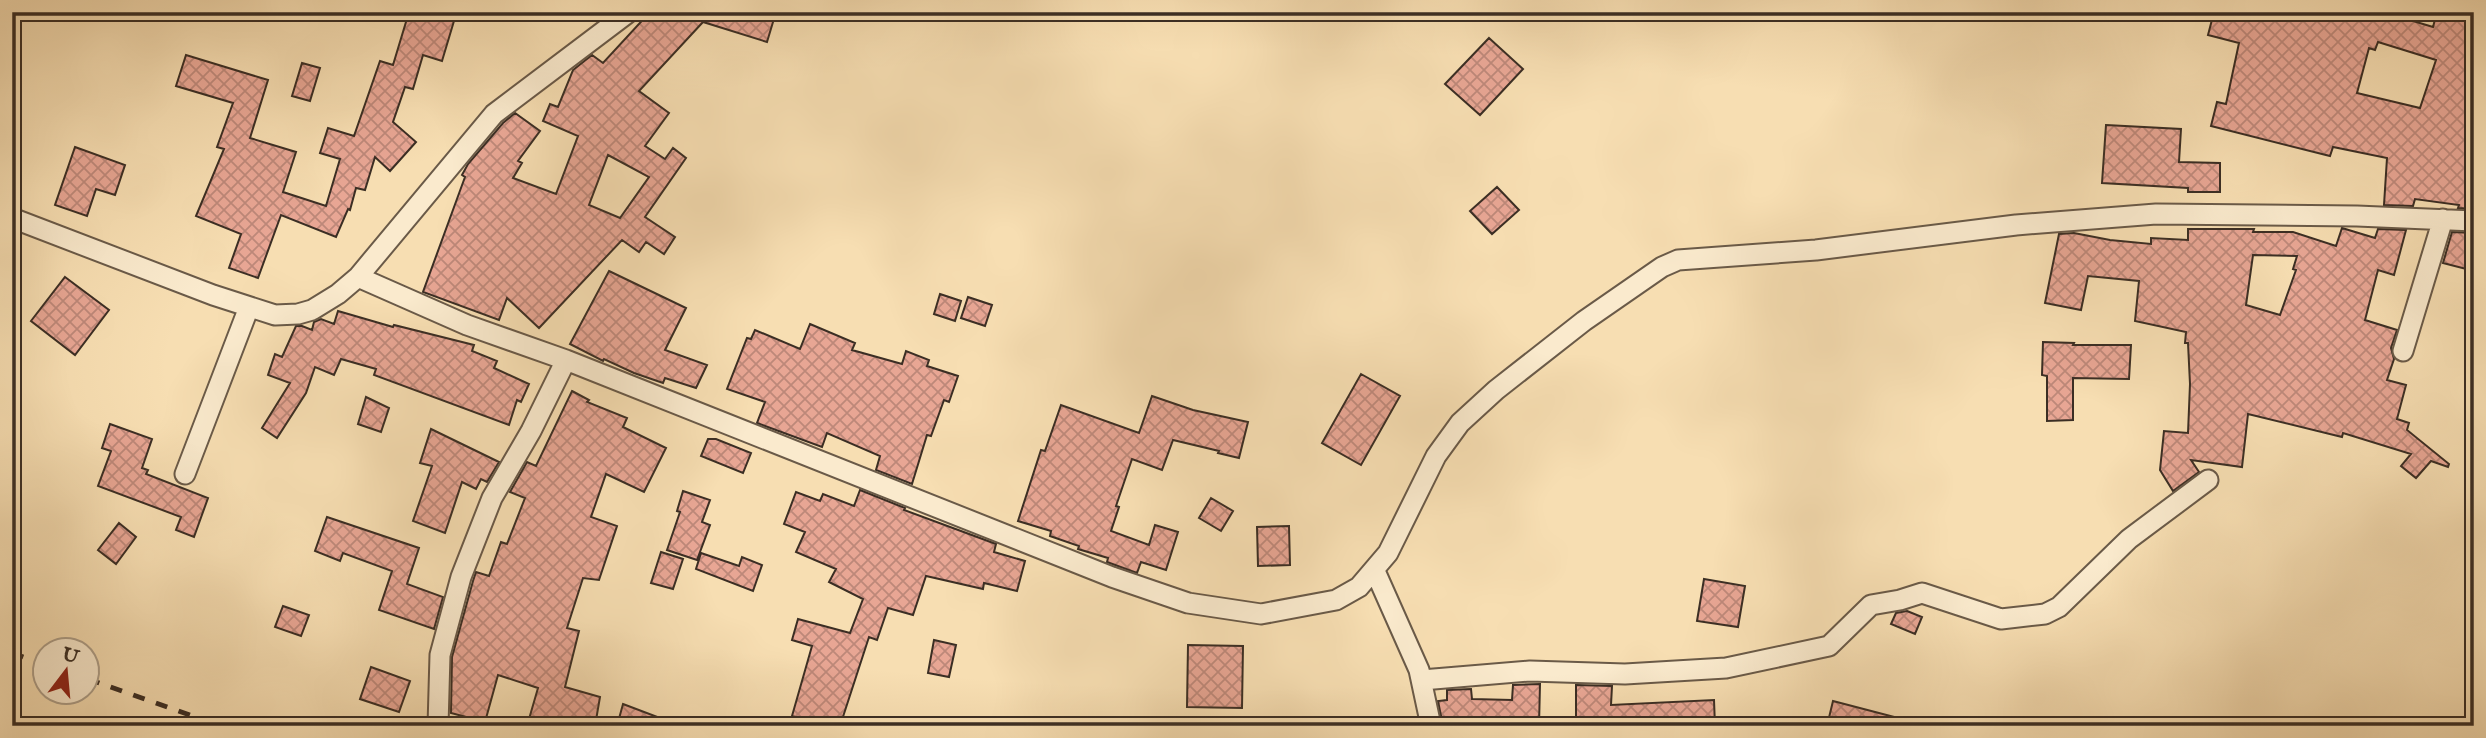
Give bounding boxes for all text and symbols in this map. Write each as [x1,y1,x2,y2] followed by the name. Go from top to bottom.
[32,636,102,706] north arrow
[58,643,82,671] text: U

